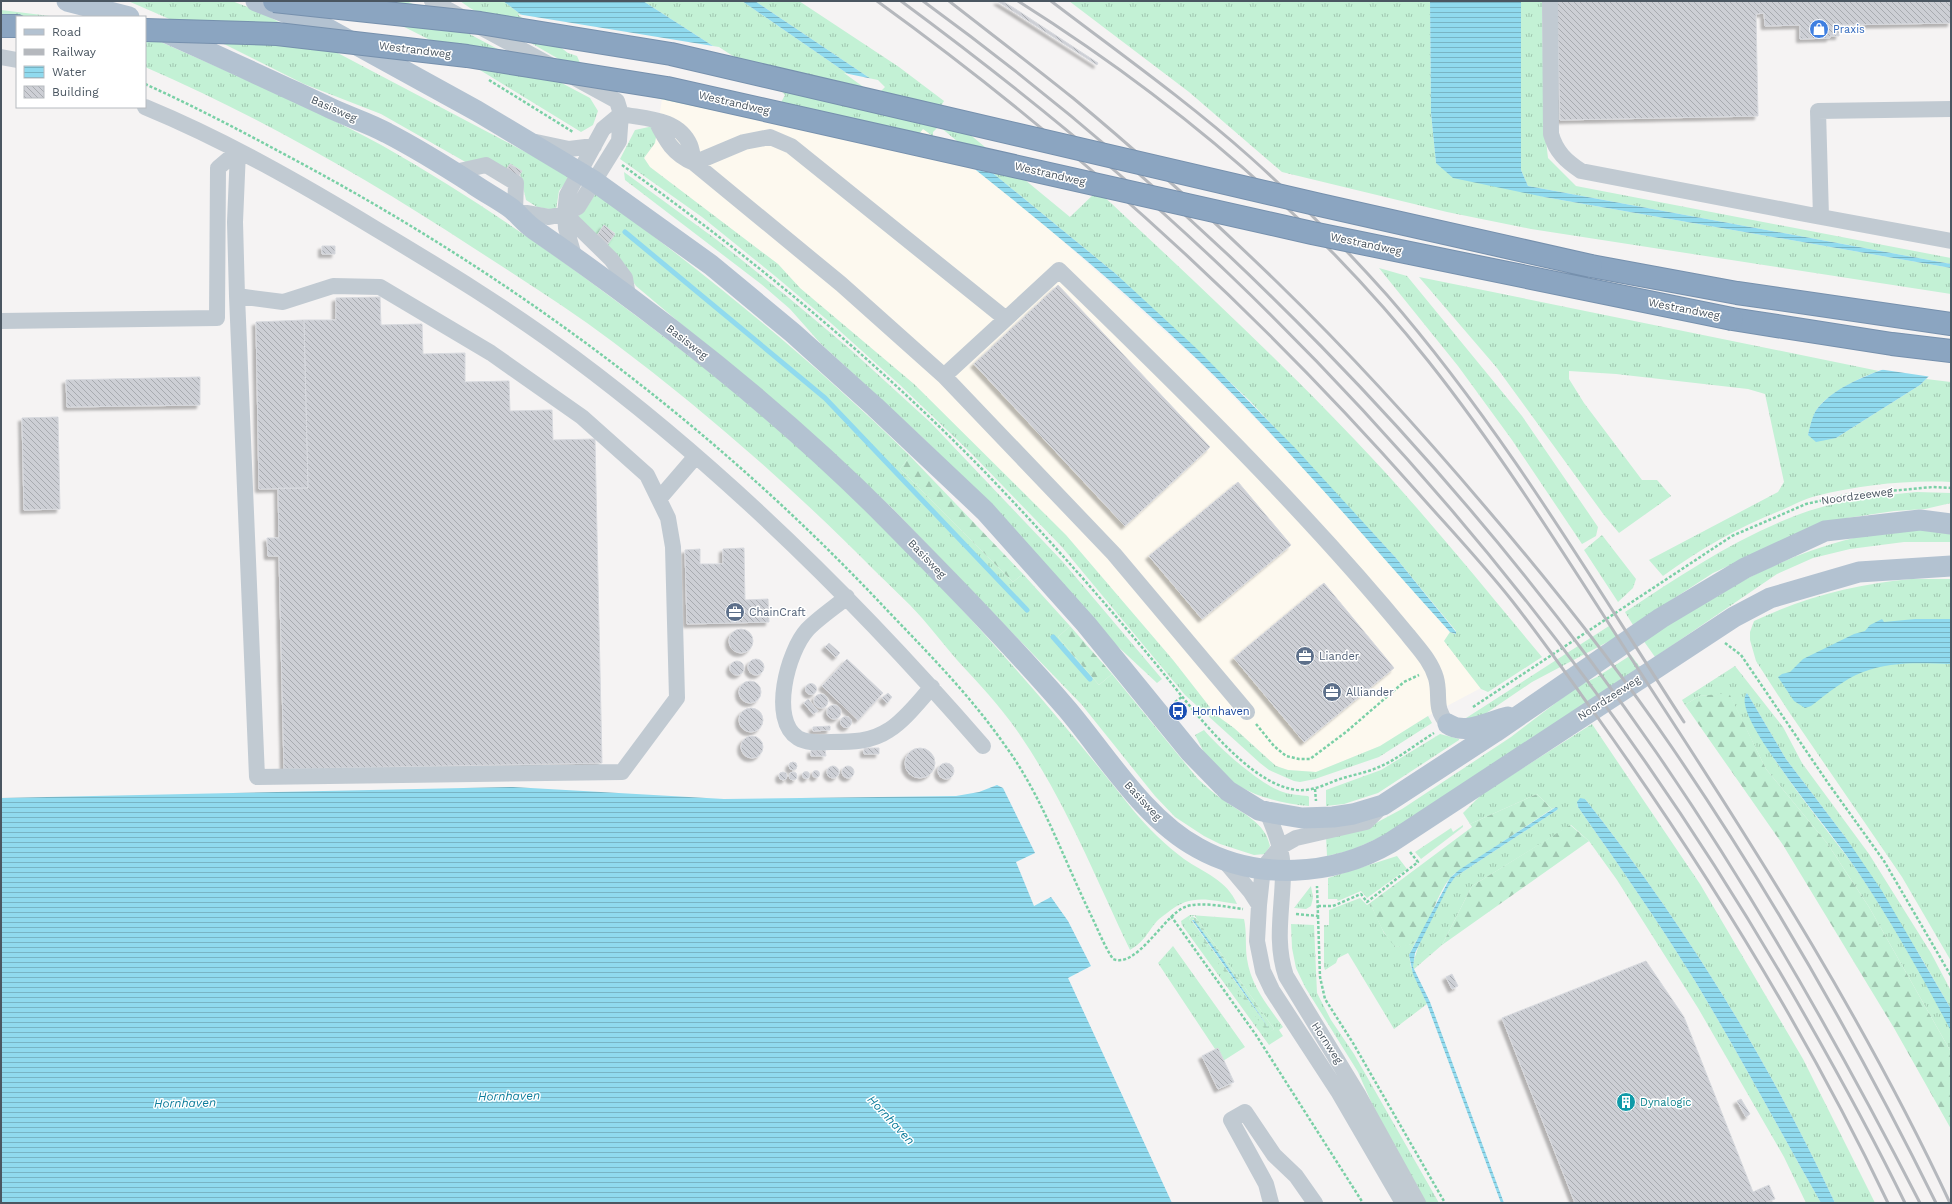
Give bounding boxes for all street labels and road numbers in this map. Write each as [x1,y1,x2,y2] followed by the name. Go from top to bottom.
[378,39,452,61] street label: Westrandweg
[697,89,771,118] street label: Westrandweg
[309,93,359,125] street label: Basisweg
[1013,160,1087,189] street label: Westrandweg
[1329,230,1403,258] street label: Westrandweg
[1647,296,1721,322] street label: Westrandweg
[664,322,710,362] street label: Basisweg
[1820,485,1894,507] street label: Noordzeeweg
[905,537,949,581] street label: Basisweg
[1575,673,1643,723] street label: Noordzeeweg
[1122,779,1164,823] street label: Basisweg
[1309,1020,1345,1066] street label: Hornweg

